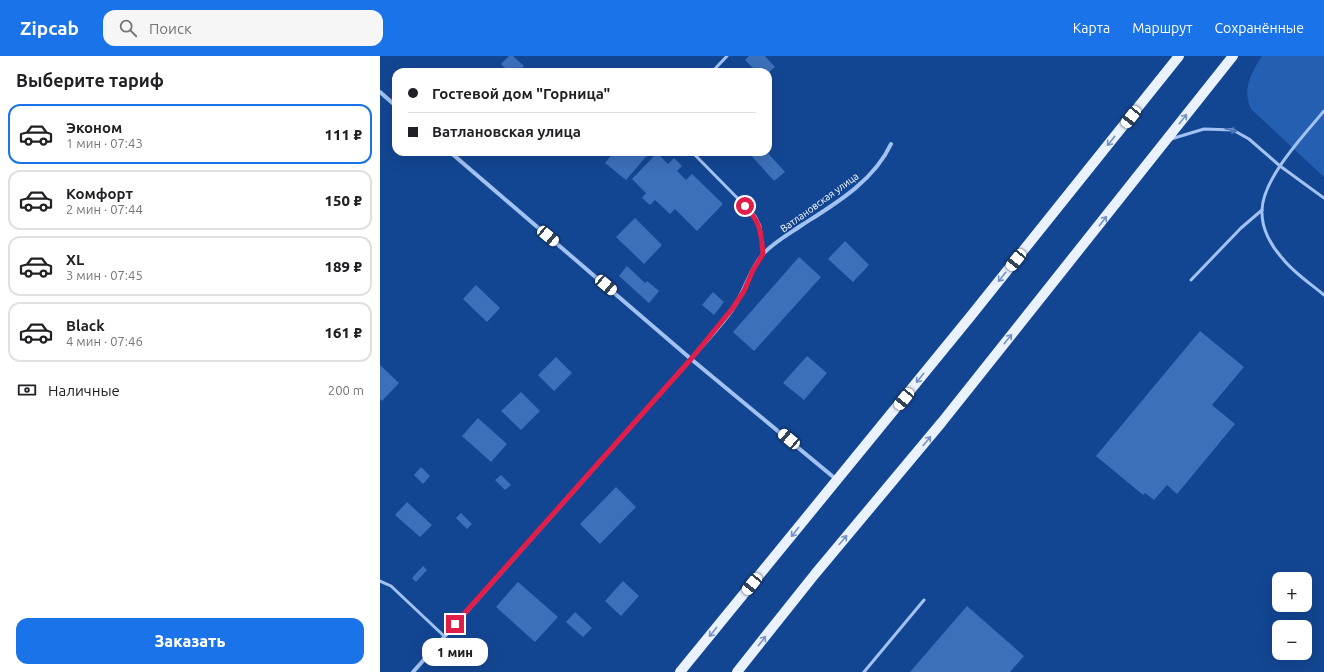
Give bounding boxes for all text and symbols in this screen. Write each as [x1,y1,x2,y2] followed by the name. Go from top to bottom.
[103,10,383,46] search box
[20,17,79,39] text: Zipcab
[117,17,139,39] icon: search
[149,20,192,37] text: Поиск
[1073,20,1110,36] text: Карта
[1132,20,1193,36] text: Маршрут
[1215,20,1304,36] text: Сохранённые
[16,70,164,90] text: Выберите тариф
[432,85,610,102] text: Гостевой дом "Горница"
[1119,104,1143,130] car
[1179,113,1188,124] one-way arrow
[18,116,54,152] icon: car
[66,119,122,136] text: Эконом
[432,123,581,140] text: Ватлановская улица
[325,126,362,143] text: 111 ₽
[1224,127,1237,135] one-way arrow
[66,136,143,150] text: 1 мин · 07:43
[1107,136,1116,147] one-way arrow
[778,170,860,234] street label: Ватлановская улица
[18,182,54,218] icon: car
[66,185,133,202] text: Комфорт
[325,192,362,209] text: 150 ₽
[736,197,754,215] route start
[66,202,143,216] text: 2 мин · 07:44
[1098,215,1107,226] one-way arrow
[535,224,561,248] car
[1004,247,1028,273] car
[18,248,54,284] icon: car
[66,251,84,268] text: XL
[325,258,362,275] text: 189 ₽
[66,268,143,282] text: 3 мин · 07:45
[998,272,1006,283] one-way arrow
[593,273,619,297] car
[18,314,54,350] icon: car
[66,317,105,334] text: Black
[325,324,362,341] text: 161 ₽
[66,334,143,348] text: 4 мин · 07:46
[1004,334,1012,345] one-way arrow
[916,373,925,384] one-way arrow
[16,379,38,401] icon: cash
[48,382,120,399] text: Наличные
[328,383,364,397] text: 200 m
[892,386,916,412] car
[776,427,802,451] car
[922,435,931,446] one-way arrow
[791,526,800,537] one-way arrow
[839,535,848,546] one-way arrow
[740,571,764,597] car
[1272,572,1312,660] map controls
[1272,572,1312,612] button: +
[446,615,464,633] route end
[16,618,364,664] button: Заказать
[1272,620,1312,660] button: −
[708,627,717,638] one-way arrow
[757,636,766,647] one-way arrow
[422,638,488,666] callout: 1 мин
[437,645,473,659] text: 1 мин

